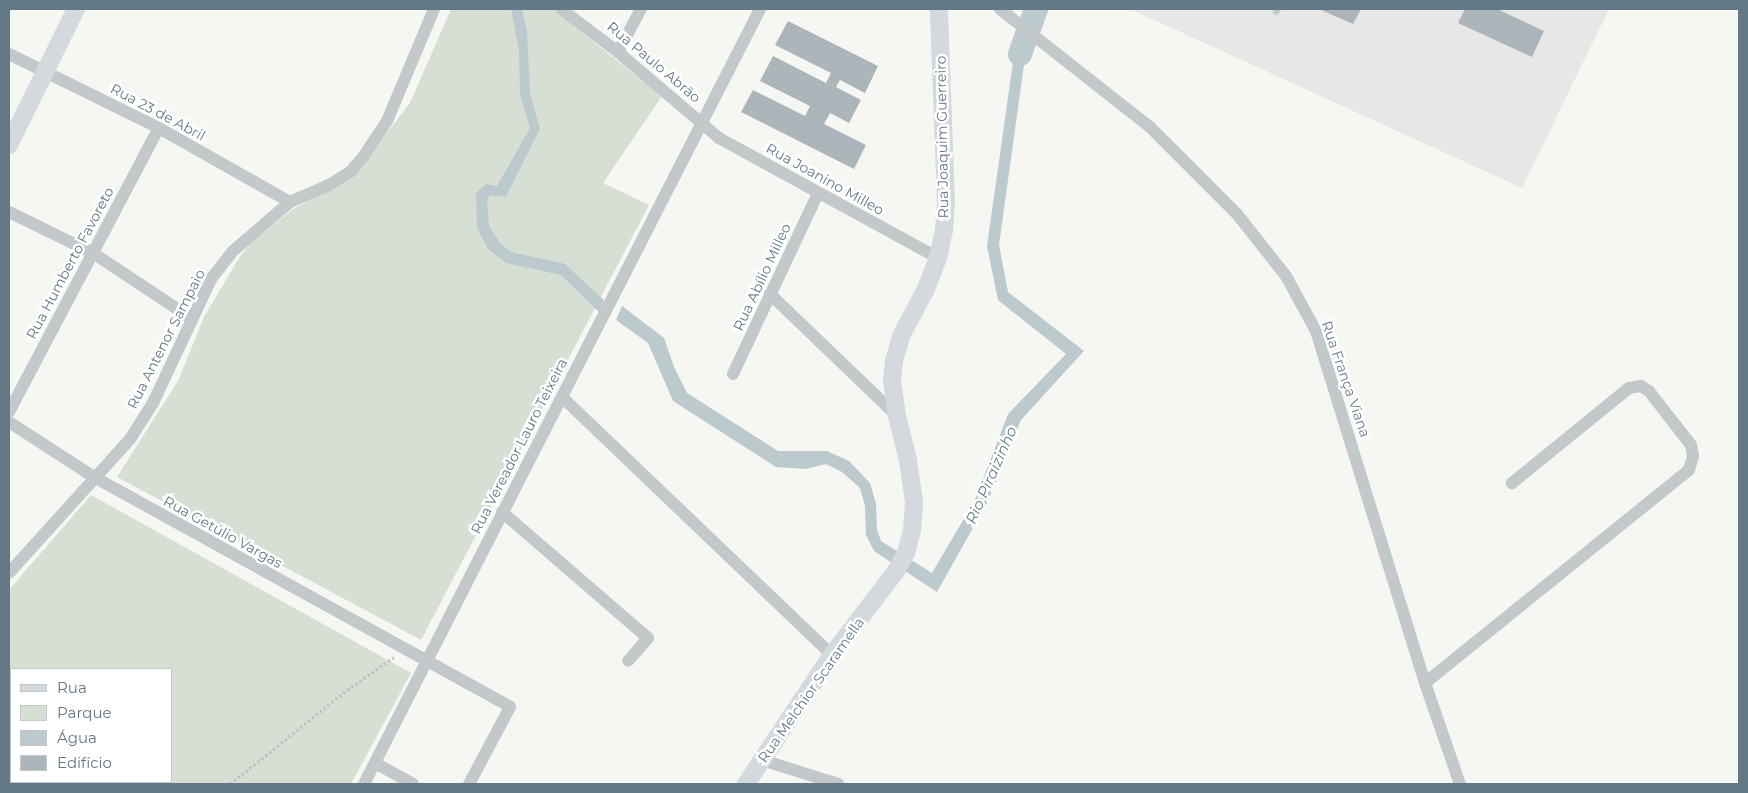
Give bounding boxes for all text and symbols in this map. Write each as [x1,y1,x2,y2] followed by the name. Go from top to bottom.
[604,18,704,106] street label: Rua Paulo Abrão
[932,56,952,218] street label: Rua Joaquim Guerreiro
[108,80,208,144] street label: Rua 23 de Abril
[763,140,887,218] street label: Rua Joanino Milleo
[23,184,117,342] street label: Rua Humberto Favoreto
[730,221,794,333] street label: Rua Abílio Milleo
[123,266,209,412] street label: Rua Antenor Sampaio
[1318,319,1374,439] street label: Rua França Viana
[467,356,571,536] street label: Rua Vereador Lauro Teixeira
[962,424,1020,526] water label: Rio Piraizinho
[161,492,285,572] street label: Rua Getúlio Vargas
[754,614,868,766] street label: Rua Melchior Scaramella
[10,668,172,783] legend
[57,678,87,697] text: Rua
[57,703,112,722] text: Parque
[57,728,97,747] text: Água
[57,753,112,772] text: Edifício

